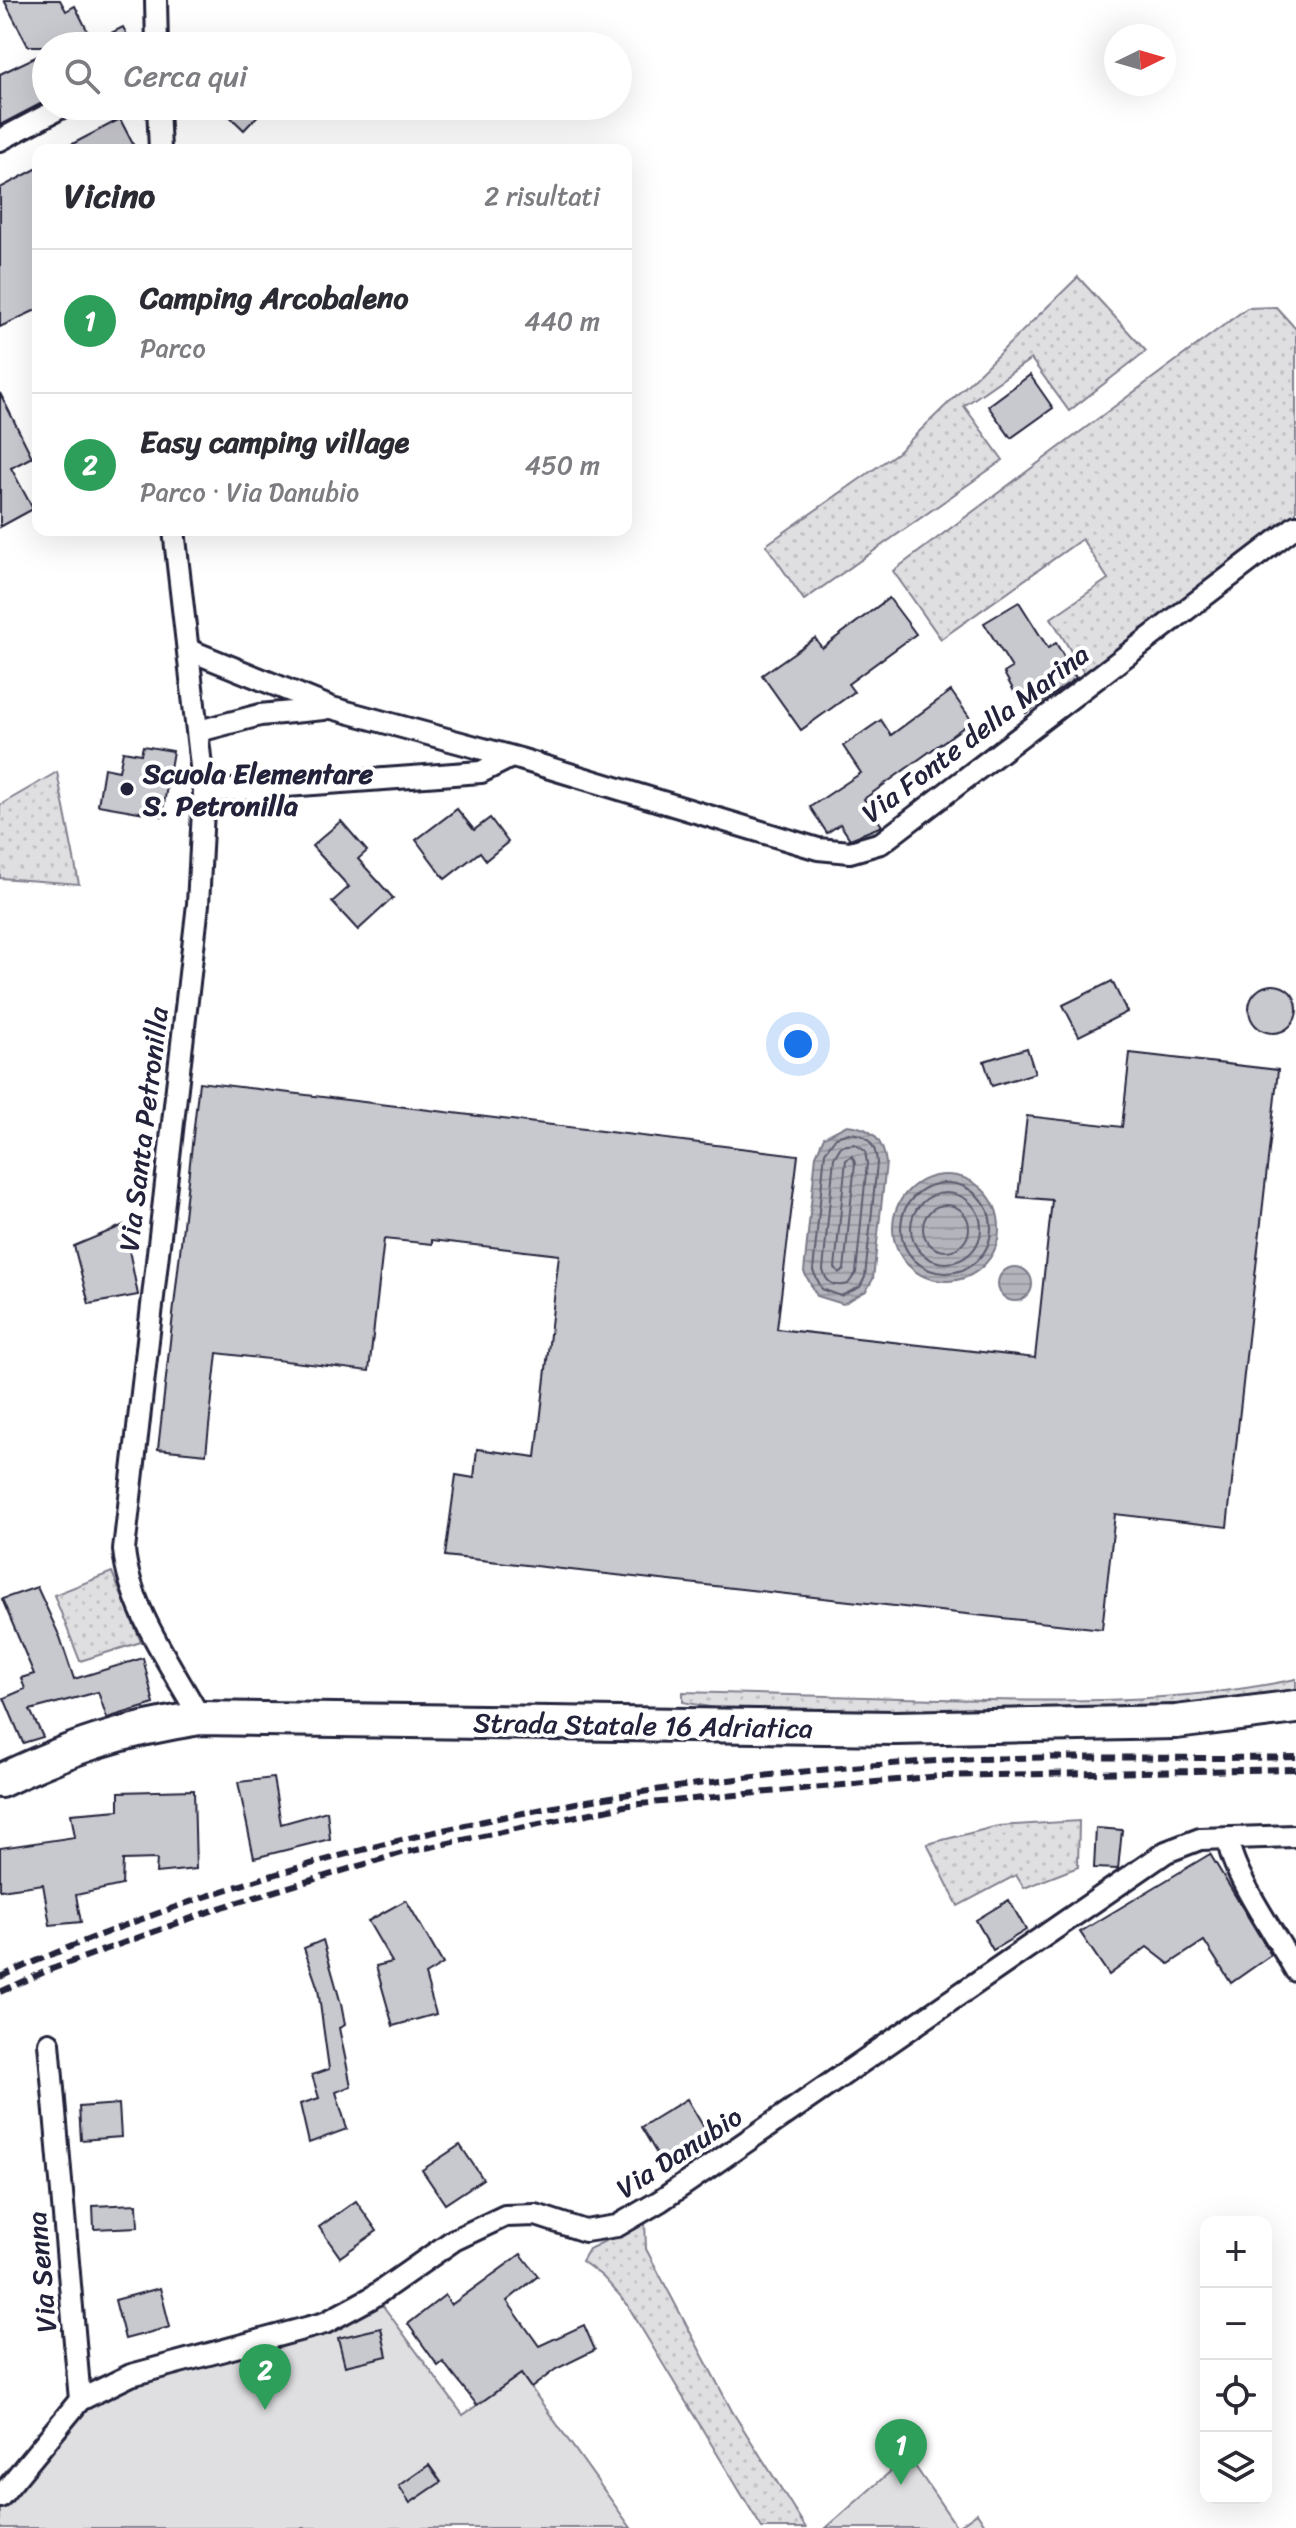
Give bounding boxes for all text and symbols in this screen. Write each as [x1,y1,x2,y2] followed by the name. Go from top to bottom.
[1104,24,1176,96] north arrow
[32,32,632,120] search box
[124,49,247,103] text: Cerca qui
[60,54,104,98] icon: search
[64,166,155,226] text: Vicino
[484,173,600,219] text: 2 risultati
[140,271,408,325] text: Camping Arcobaleno
[84,298,96,344] text: 1
[524,298,600,344] text: 440 m
[140,325,206,371] text: Parco
[140,415,409,469] text: Easy camping village
[82,442,98,488] text: 2
[525,442,600,488] text: 450 m
[140,469,359,515] text: Parco · Via Danubio
[851,631,1100,836] street label: Via Fonte della Marina
[142,749,374,830] place label: Scuola Elementare S. Petronilla
[118,780,136,798] marker: Scuola Elementare S. Petronilla
[104,1003,183,1254] street label: Via Santa Petronilla
[778,1024,818,1064] your location
[473,1698,813,1753] street label: Strada Statale 16 Adriatica
[606,2093,753,2212] street label: Via Danubio
[12,2210,71,2334] street label: Via Senna
[1200,2216,1272,2504] map controls
[1200,2216,1272,2288] button: +
[1200,2288,1272,2360] button: −
[239,2344,291,2410] pin: 2
[1200,2360,1272,2432] button: locate
[875,2419,927,2485] pin: 1
[1200,2432,1272,2504] button: layers

